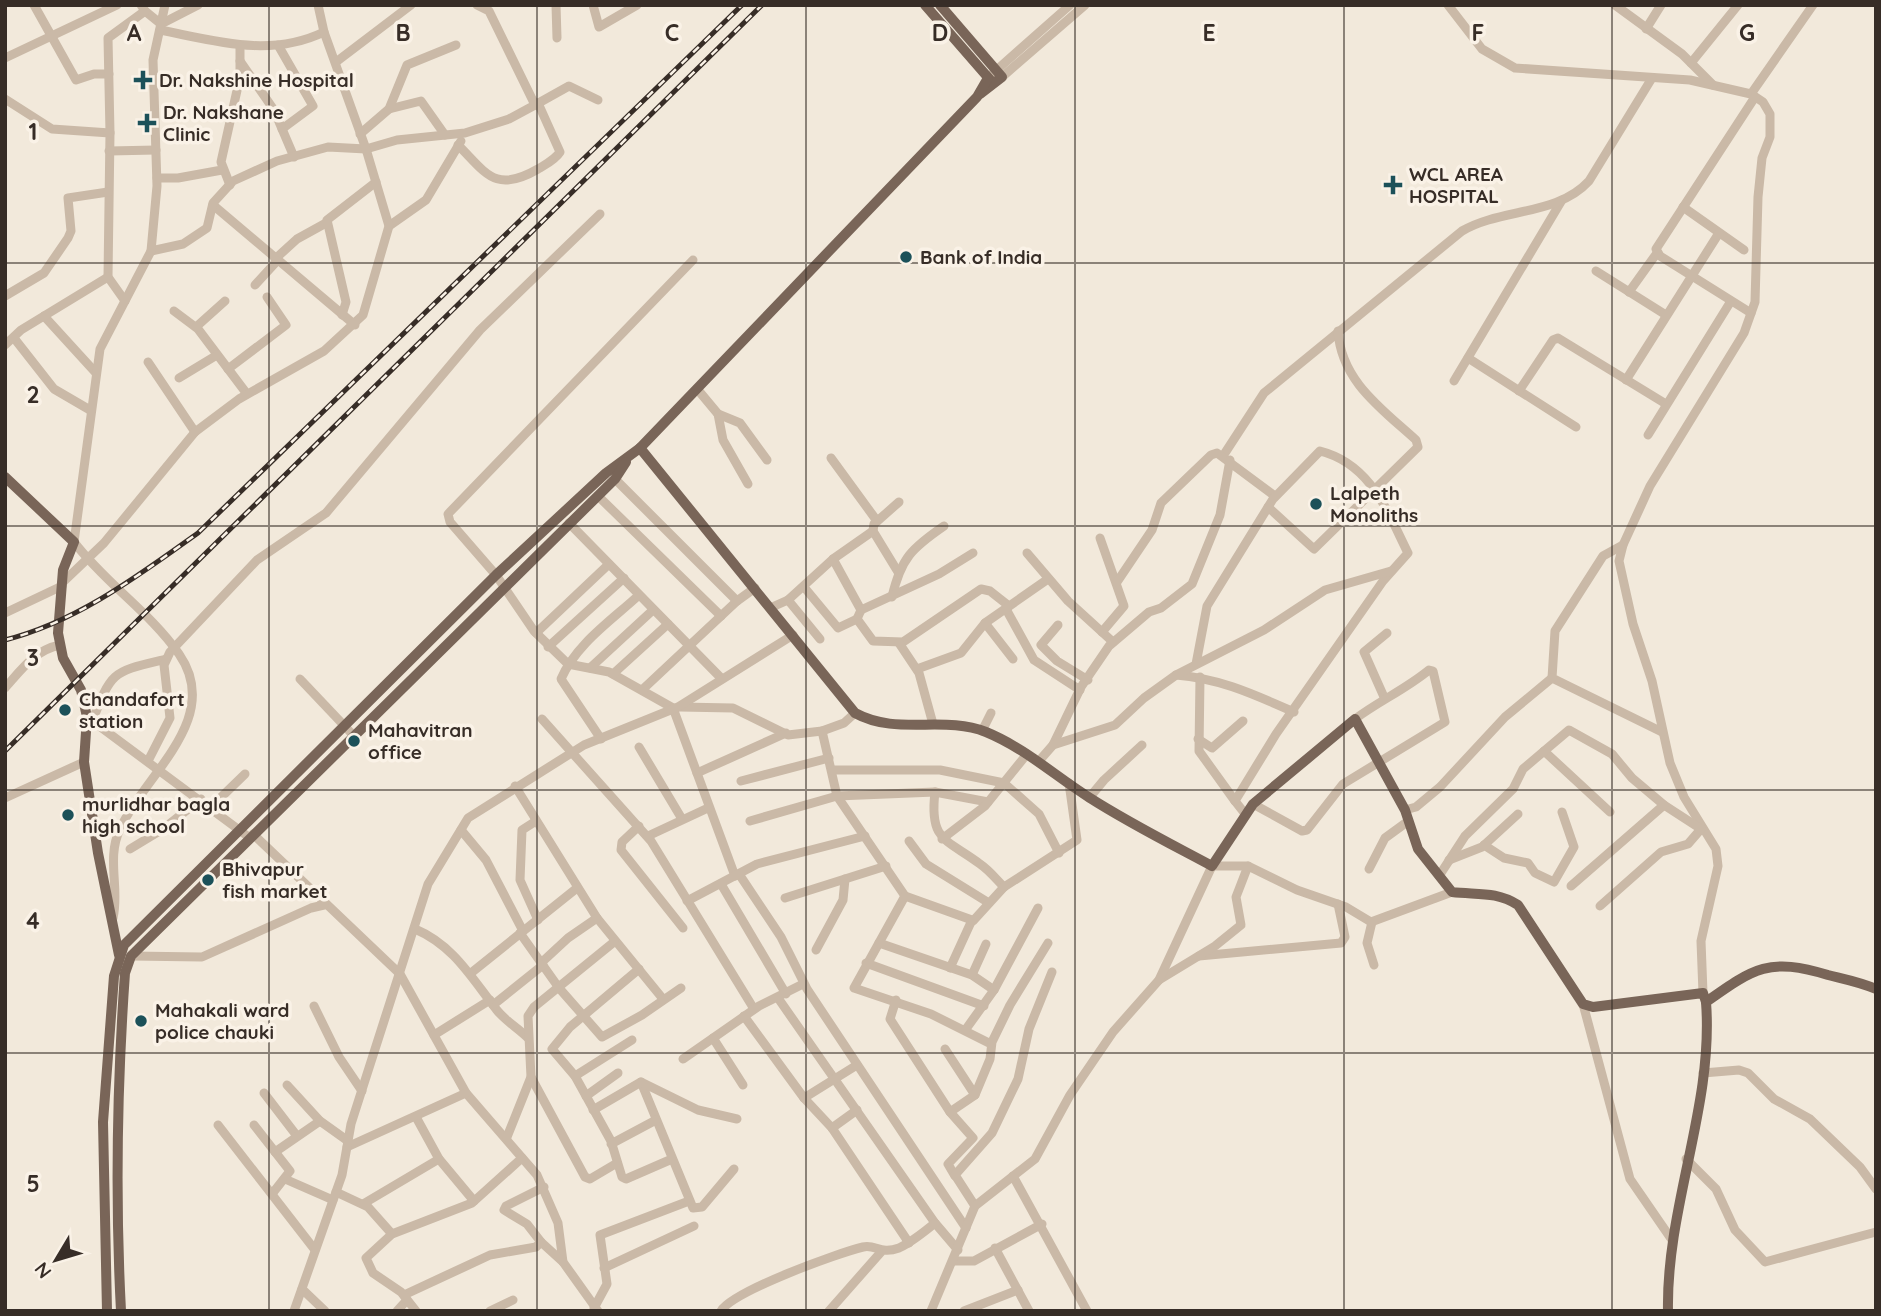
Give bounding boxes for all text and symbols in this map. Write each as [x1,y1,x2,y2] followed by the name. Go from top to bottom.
[127,18,142,47] text: A
[395,18,411,47] text: B
[665,18,679,47] text: C
[932,18,948,47] text: D
[1202,18,1216,47] text: E
[1472,18,1484,47] text: F
[1739,18,1755,47] text: G
[159,68,354,92] place label: Dr. Nakshine Hospital
[133,70,153,90] marker: Dr. Nakshine Hospital
[163,100,284,146] place label: Dr. Nakshane Clinic
[137,113,157,133] marker: Dr. Nakshane Clinic
[29,117,37,146] text: 1
[1409,162,1503,208] place label: WCL AREA HOSPITAL
[1383,175,1403,195] marker: WCL AREA HOSPITAL
[920,245,1042,269] place label: Bank of India
[898,249,914,265] marker: Bank of India
[26,380,40,409] text: 2
[1330,481,1418,527] place label: Lalpeth Monoliths
[1308,496,1324,512] marker: Lalpeth Monoliths
[27,643,39,672] text: 3
[79,687,185,733] place label: Chandafort station
[57,702,73,718] marker: Chandafort station
[368,718,473,764] place label: Mahavitran office
[346,733,362,749] marker: Mahavitran office
[82,792,230,838] place label: murlidhar bagla high school
[60,807,76,823] marker: murlidhar bagla high school
[222,857,327,903] place label: Bhivapur fish market
[200,872,216,888] marker: Bhivapur fish market
[26,906,40,935] text: 4
[155,998,290,1044] place label: Mahakali ward police chauki
[133,1013,149,1029] marker: Mahakali ward police chauki
[26,1169,40,1198] text: 5
[21,1225,91,1295] north arrow
[29,1258,56,1283] text: N

